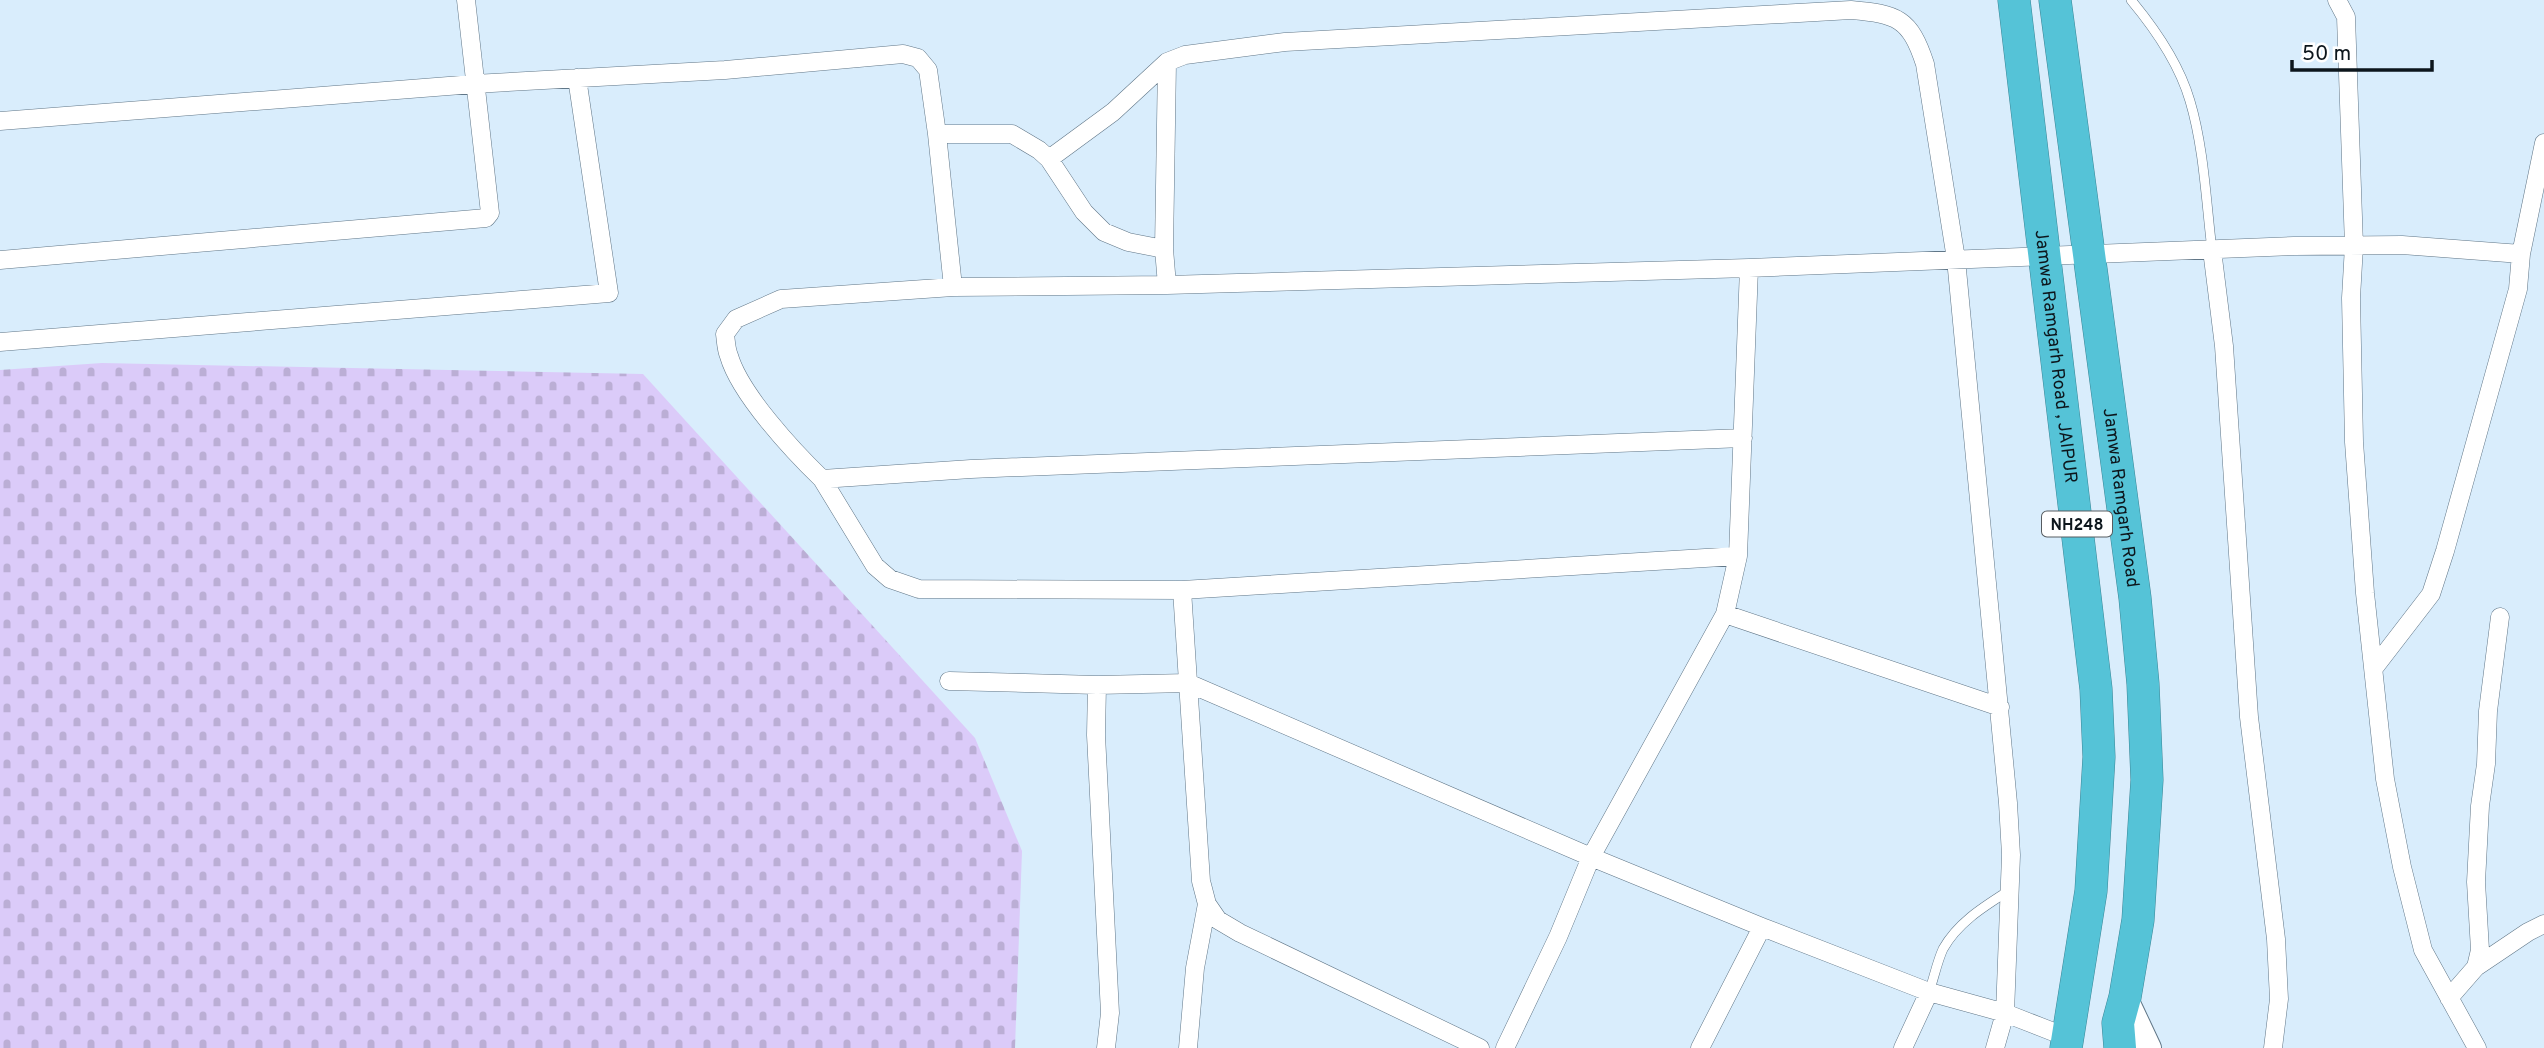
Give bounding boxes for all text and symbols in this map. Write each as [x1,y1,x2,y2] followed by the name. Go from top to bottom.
[2292,28,2432,72] scale bar
[2302,41,2351,68] text: 50 m
[2028,229,2081,485] street label: Jamwa Ramgarh Road , JAIPUR
[2097,407,2143,589] street label: Jamwa Ramgarh Road
[2042,512,2112,537] road number: NH248

